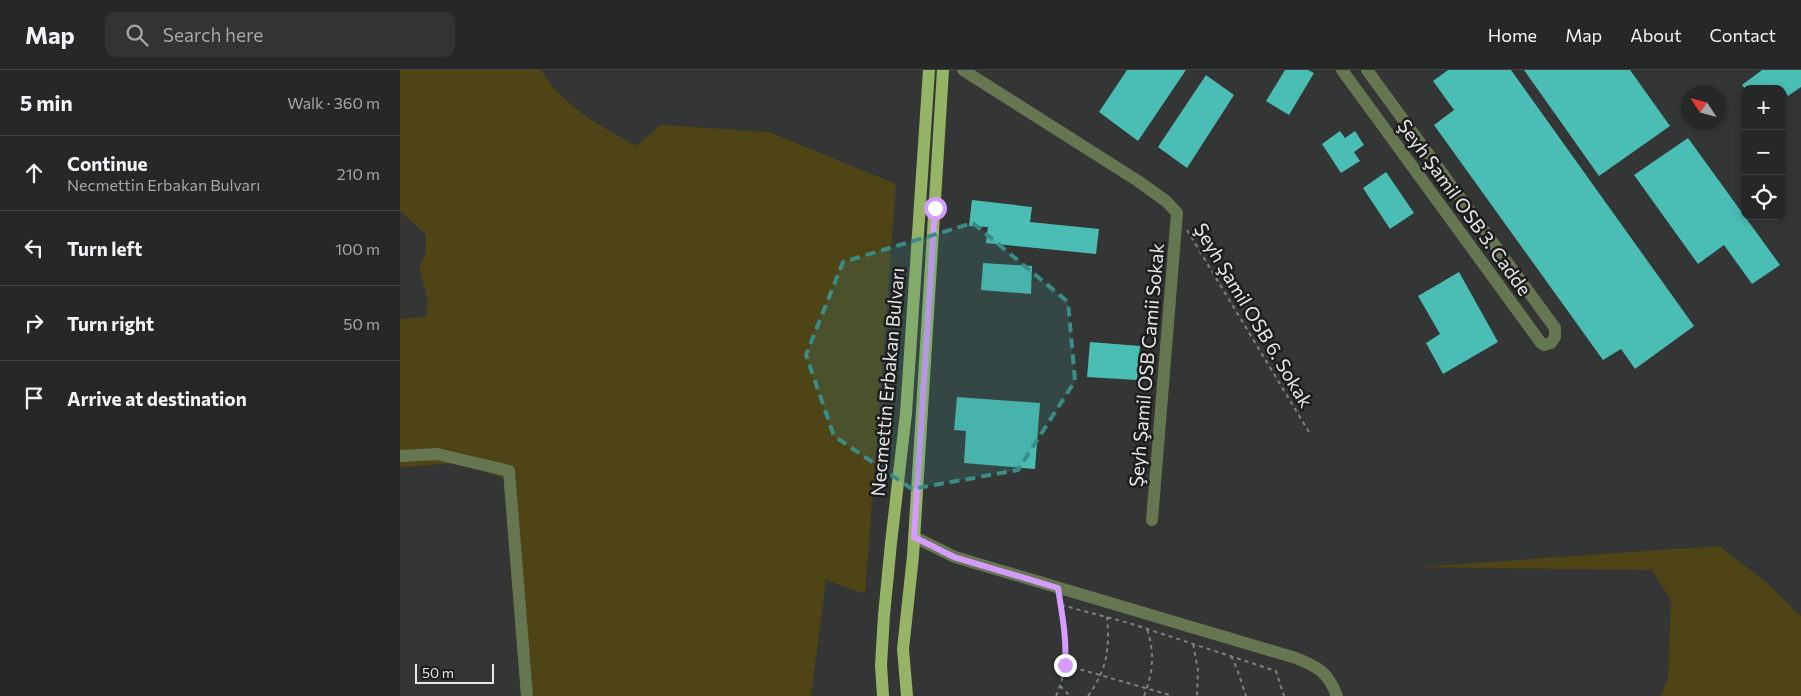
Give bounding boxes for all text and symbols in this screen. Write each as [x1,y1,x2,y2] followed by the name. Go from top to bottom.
[105,12,455,57] search box
[25,20,75,49] text: Map
[123,21,151,49] icon: search
[163,23,263,46] text: Search here
[1488,24,1537,46] text: Home
[1565,24,1602,46] text: Map
[1630,24,1682,46] text: About
[1710,24,1776,46] text: Contact
[1681,85,1726,130] north arrow
[1741,85,1786,220] map controls
[1741,85,1786,130] button: +
[20,90,73,115] text: 5 min
[287,93,380,112] text: Walk · 360 m
[1393,114,1537,300] street label: Şeyh Şamil OSB 3. Cadde
[1741,130,1786,175] button: −
[67,152,147,175] text: Continue
[20,159,48,187] icon: ahead
[337,164,380,183] text: 210 m
[67,175,260,194] text: Necmettin Erbakan Bulvarı
[1741,175,1786,220] button: locate
[924,197,947,220] route start
[1190,219,1318,411] street label: Şeyh Şamil OSB 6. Sokak
[20,234,48,262] icon: left
[67,237,142,260] text: Turn left
[335,239,380,258] text: 100 m
[1124,242,1168,488] street label: Şeyh Şamil OSB Camii Sokak
[866,267,908,497] street label: Necmettin Erbakan Bulvarı
[20,309,48,337] icon: right
[67,312,154,335] text: Turn right
[343,314,380,333] text: 50 m
[20,384,48,412] icon: arrive
[67,387,247,410] text: Arrive at destination
[1054,654,1077,677] route end
[415,661,494,684] scale bar
[422,664,454,681] text: 50 m

